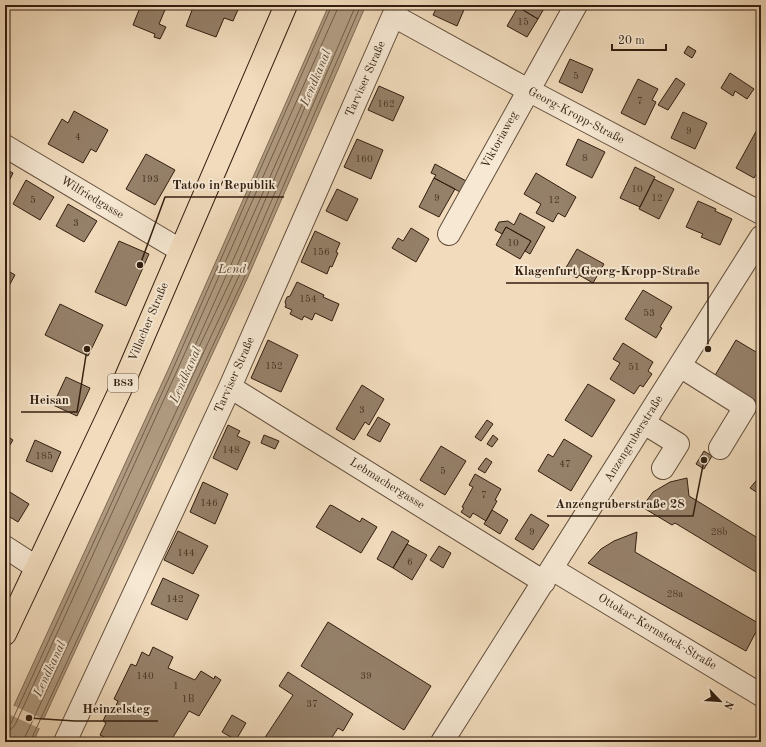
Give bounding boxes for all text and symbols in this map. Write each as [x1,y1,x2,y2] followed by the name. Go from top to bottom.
[517,17,529,27] house number: 15
[612,26,666,52] scale bar
[618,35,645,47] text: 20 m
[344,39,388,119] street label: Tarviser Straße
[298,48,334,109] water label: Lendkanal
[573,71,579,81] house number: 5
[526,86,627,147] street label: Georg-Kropp-Straße
[637,96,643,106] house number: 7
[377,99,395,109] house number: 162
[480,109,521,170] street label: Viktoriaweg
[686,126,692,136] house number: 9
[75,132,81,142] house number: 4
[582,153,588,163] house number: 8
[355,154,373,164] house number: 160
[165,172,284,197] callout: Tatoo in Republik
[141,174,159,184] house number: 193
[58,175,126,222] street label: Wilfriedgasse
[172,179,276,192] text: Tatoo in Republik
[631,184,643,194] house number: 10
[434,193,440,203] house number: 9
[651,193,663,203] house number: 12
[30,195,36,205] house number: 5
[548,195,560,205] house number: 12
[73,218,79,228] house number: 3
[507,238,519,248] house number: 10
[312,247,330,257] house number: 156
[506,258,708,283] callout: Klagenfurt Georg-Kropp-Straße
[217,263,246,276] water label: Lend
[514,265,700,278] text: Klagenfurt Georg-Kropp-Straße
[127,280,171,363] street label: Villacher Straße
[299,294,317,304] house number: 154
[643,308,655,318] house number: 53
[213,335,257,415] street label: Tarviser Straße
[167,345,204,406] water label: Lendkanal
[265,361,283,371] house number: 152
[628,362,640,372] house number: 51
[108,374,138,392] road number: B83
[21,387,77,412] callout: Heisan
[603,393,666,484] street label: Anzengruberstraße
[29,394,69,407] text: Heisan
[359,405,365,415] house number: 3
[222,445,240,455] house number: 148
[35,451,53,461] house number: 185
[347,456,427,512] street label: Lebmachergasse
[559,459,571,469] house number: 47
[440,466,446,476] house number: 5
[481,490,487,500] house number: 7
[547,491,693,516] callout: Anzengruberstraße 28
[200,498,218,508] house number: 146
[555,498,685,511] text: Anzengruberstraße 28
[529,527,535,537] house number: 9
[711,527,727,537] house number: 28b
[177,548,195,558] house number: 144
[407,557,413,567] house number: 6
[667,589,683,599] house number: 28a
[596,592,719,672] street label: Ottokar-Kernstock-Straße
[166,594,184,604] house number: 142
[31,639,69,700] water label: Lendkanal
[136,671,154,681] house number: 140
[360,671,372,681] house number: 39
[173,681,179,691] house number: 1
[700,681,740,721] north arrow
[182,694,194,704] house number: 1B
[75,696,158,721] callout: Heinzelsteg
[721,698,734,711] text: N
[306,699,318,709] house number: 37
[82,703,151,716] text: Heinzelsteg

